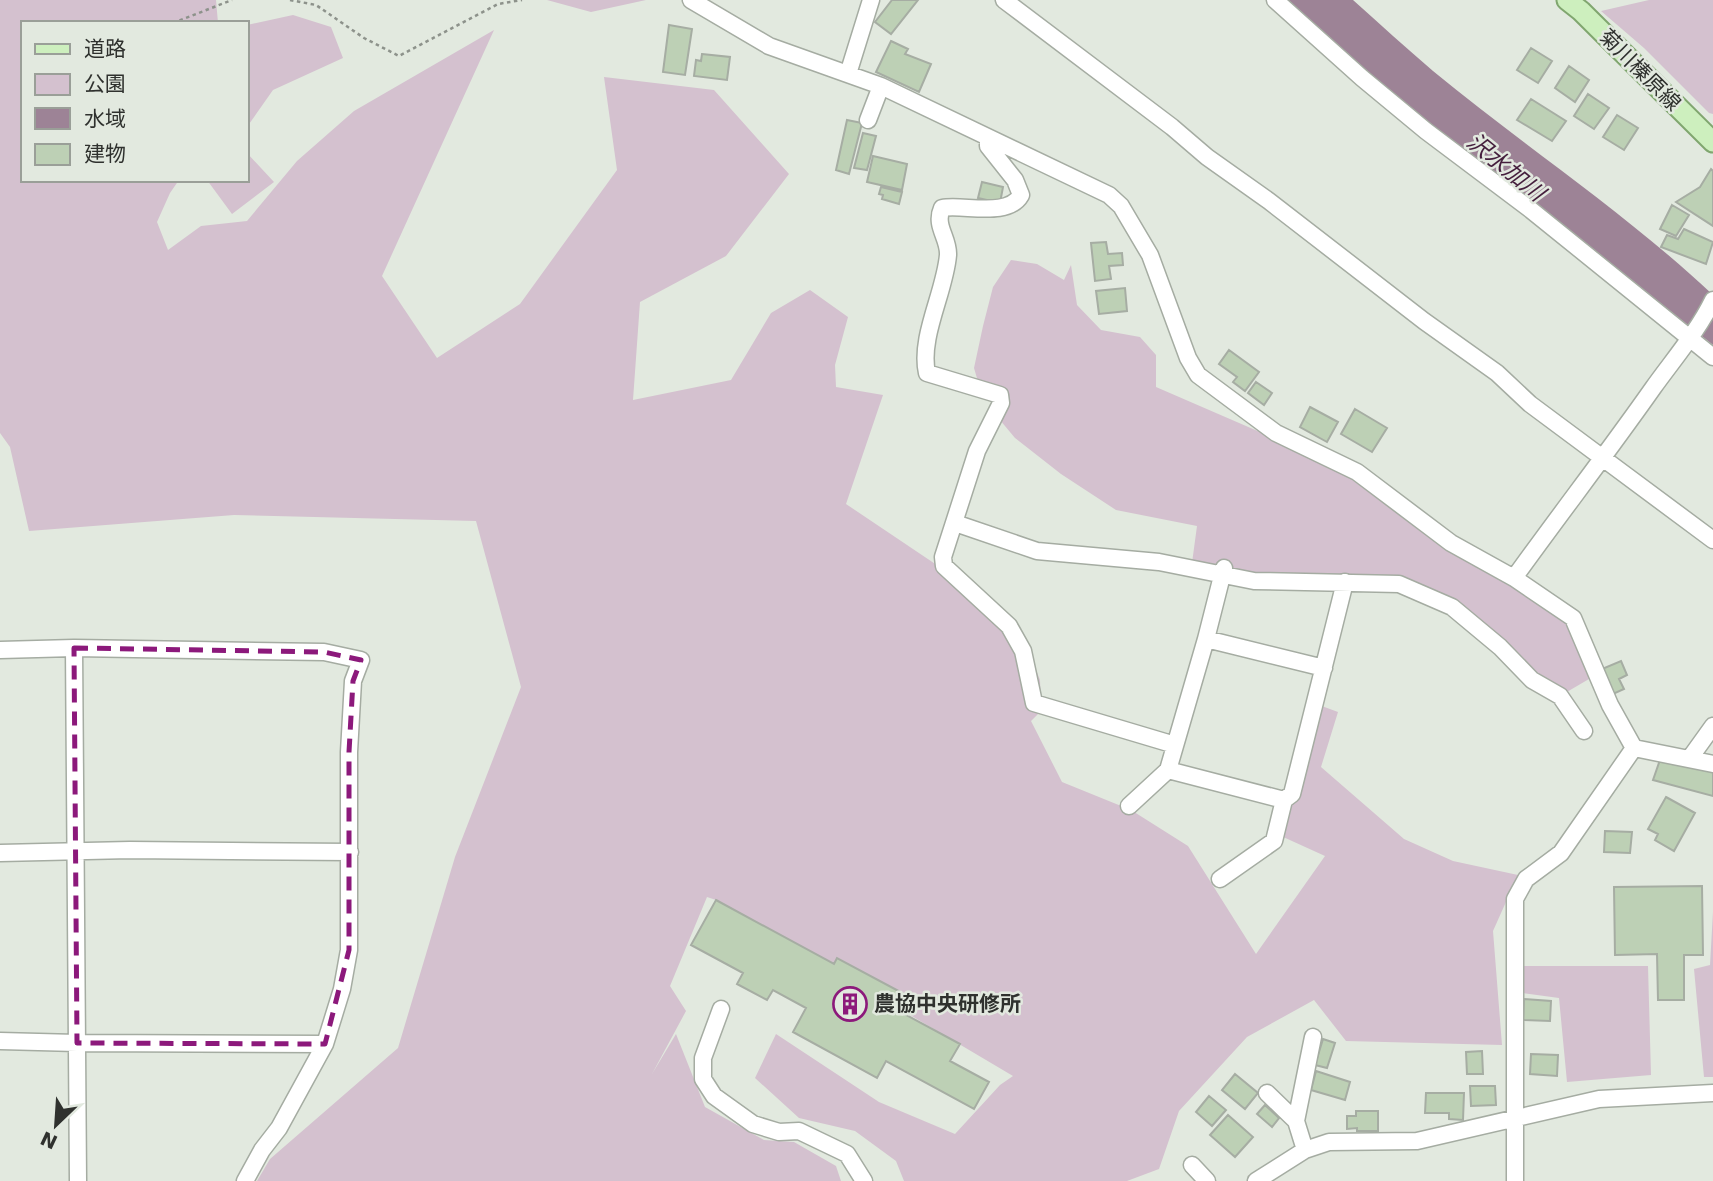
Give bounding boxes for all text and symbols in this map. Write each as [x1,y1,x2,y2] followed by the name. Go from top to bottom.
[21,21,248,182] legend
[1594,24,1686,116] street label: 菊川榛原線
[84,37,126,61] text: 道路
[84,72,126,96] text: 公園
[84,107,126,131] text: 水域
[1462,128,1552,208] water label: 沢水加川
[84,142,126,166] text: 建物
[831,985,869,1023] building icon: 農協中央研修所
[874,992,1021,1016] place label: 農協中央研修所
[21,1090,91,1160] north arrow
[37,1127,61,1154] text: N

